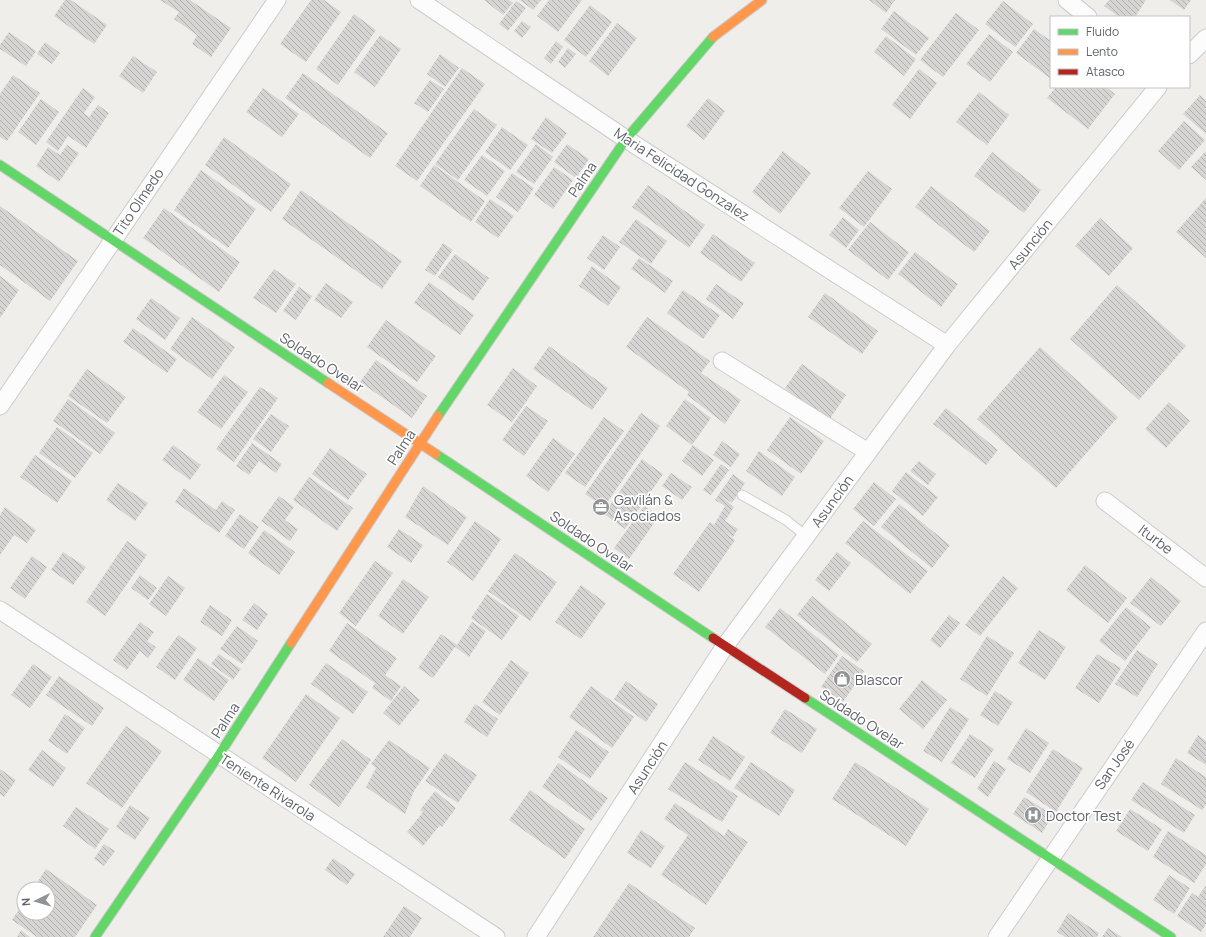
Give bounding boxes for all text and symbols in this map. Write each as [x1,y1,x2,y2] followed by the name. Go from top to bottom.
[1050,16,1190,88] legend
[1086,23,1119,40] text: Fluido
[1086,43,1118,60] text: Lento
[1086,63,1125,80] text: Atasco
[611,123,753,225] street label: Maria Felicidad Gonzalez
[563,158,601,200] street label: Palma
[108,164,168,240] street label: Tito Olmedo
[1004,215,1056,273] street label: Asunción
[276,328,368,396] street label: Soldado Ovelar
[382,426,420,468] street label: Palma
[807,471,857,531] street label: Asunción
[614,490,681,525] place label: Gavilán & Asociados
[591,497,611,517] office icon: Gavilán & Asociados
[547,506,637,576] street label: Soldado Ovelar
[1135,520,1177,558] street label: Iturbe
[832,669,852,689] shop icon: Blascor
[855,670,903,689] place label: Blascor
[816,685,908,753] street label: Soldado Ovelar
[206,699,244,741] street label: Palma
[1090,735,1138,793] street label: San José
[623,737,671,797] street label: Asunción
[217,749,319,825] street label: Teniente Rivarola
[1023,805,1043,825] hospital icon: Doctor Test
[1046,806,1122,825] place label: Doctor Test
[16,881,56,921] north arrow
[18,897,33,907] text: N

